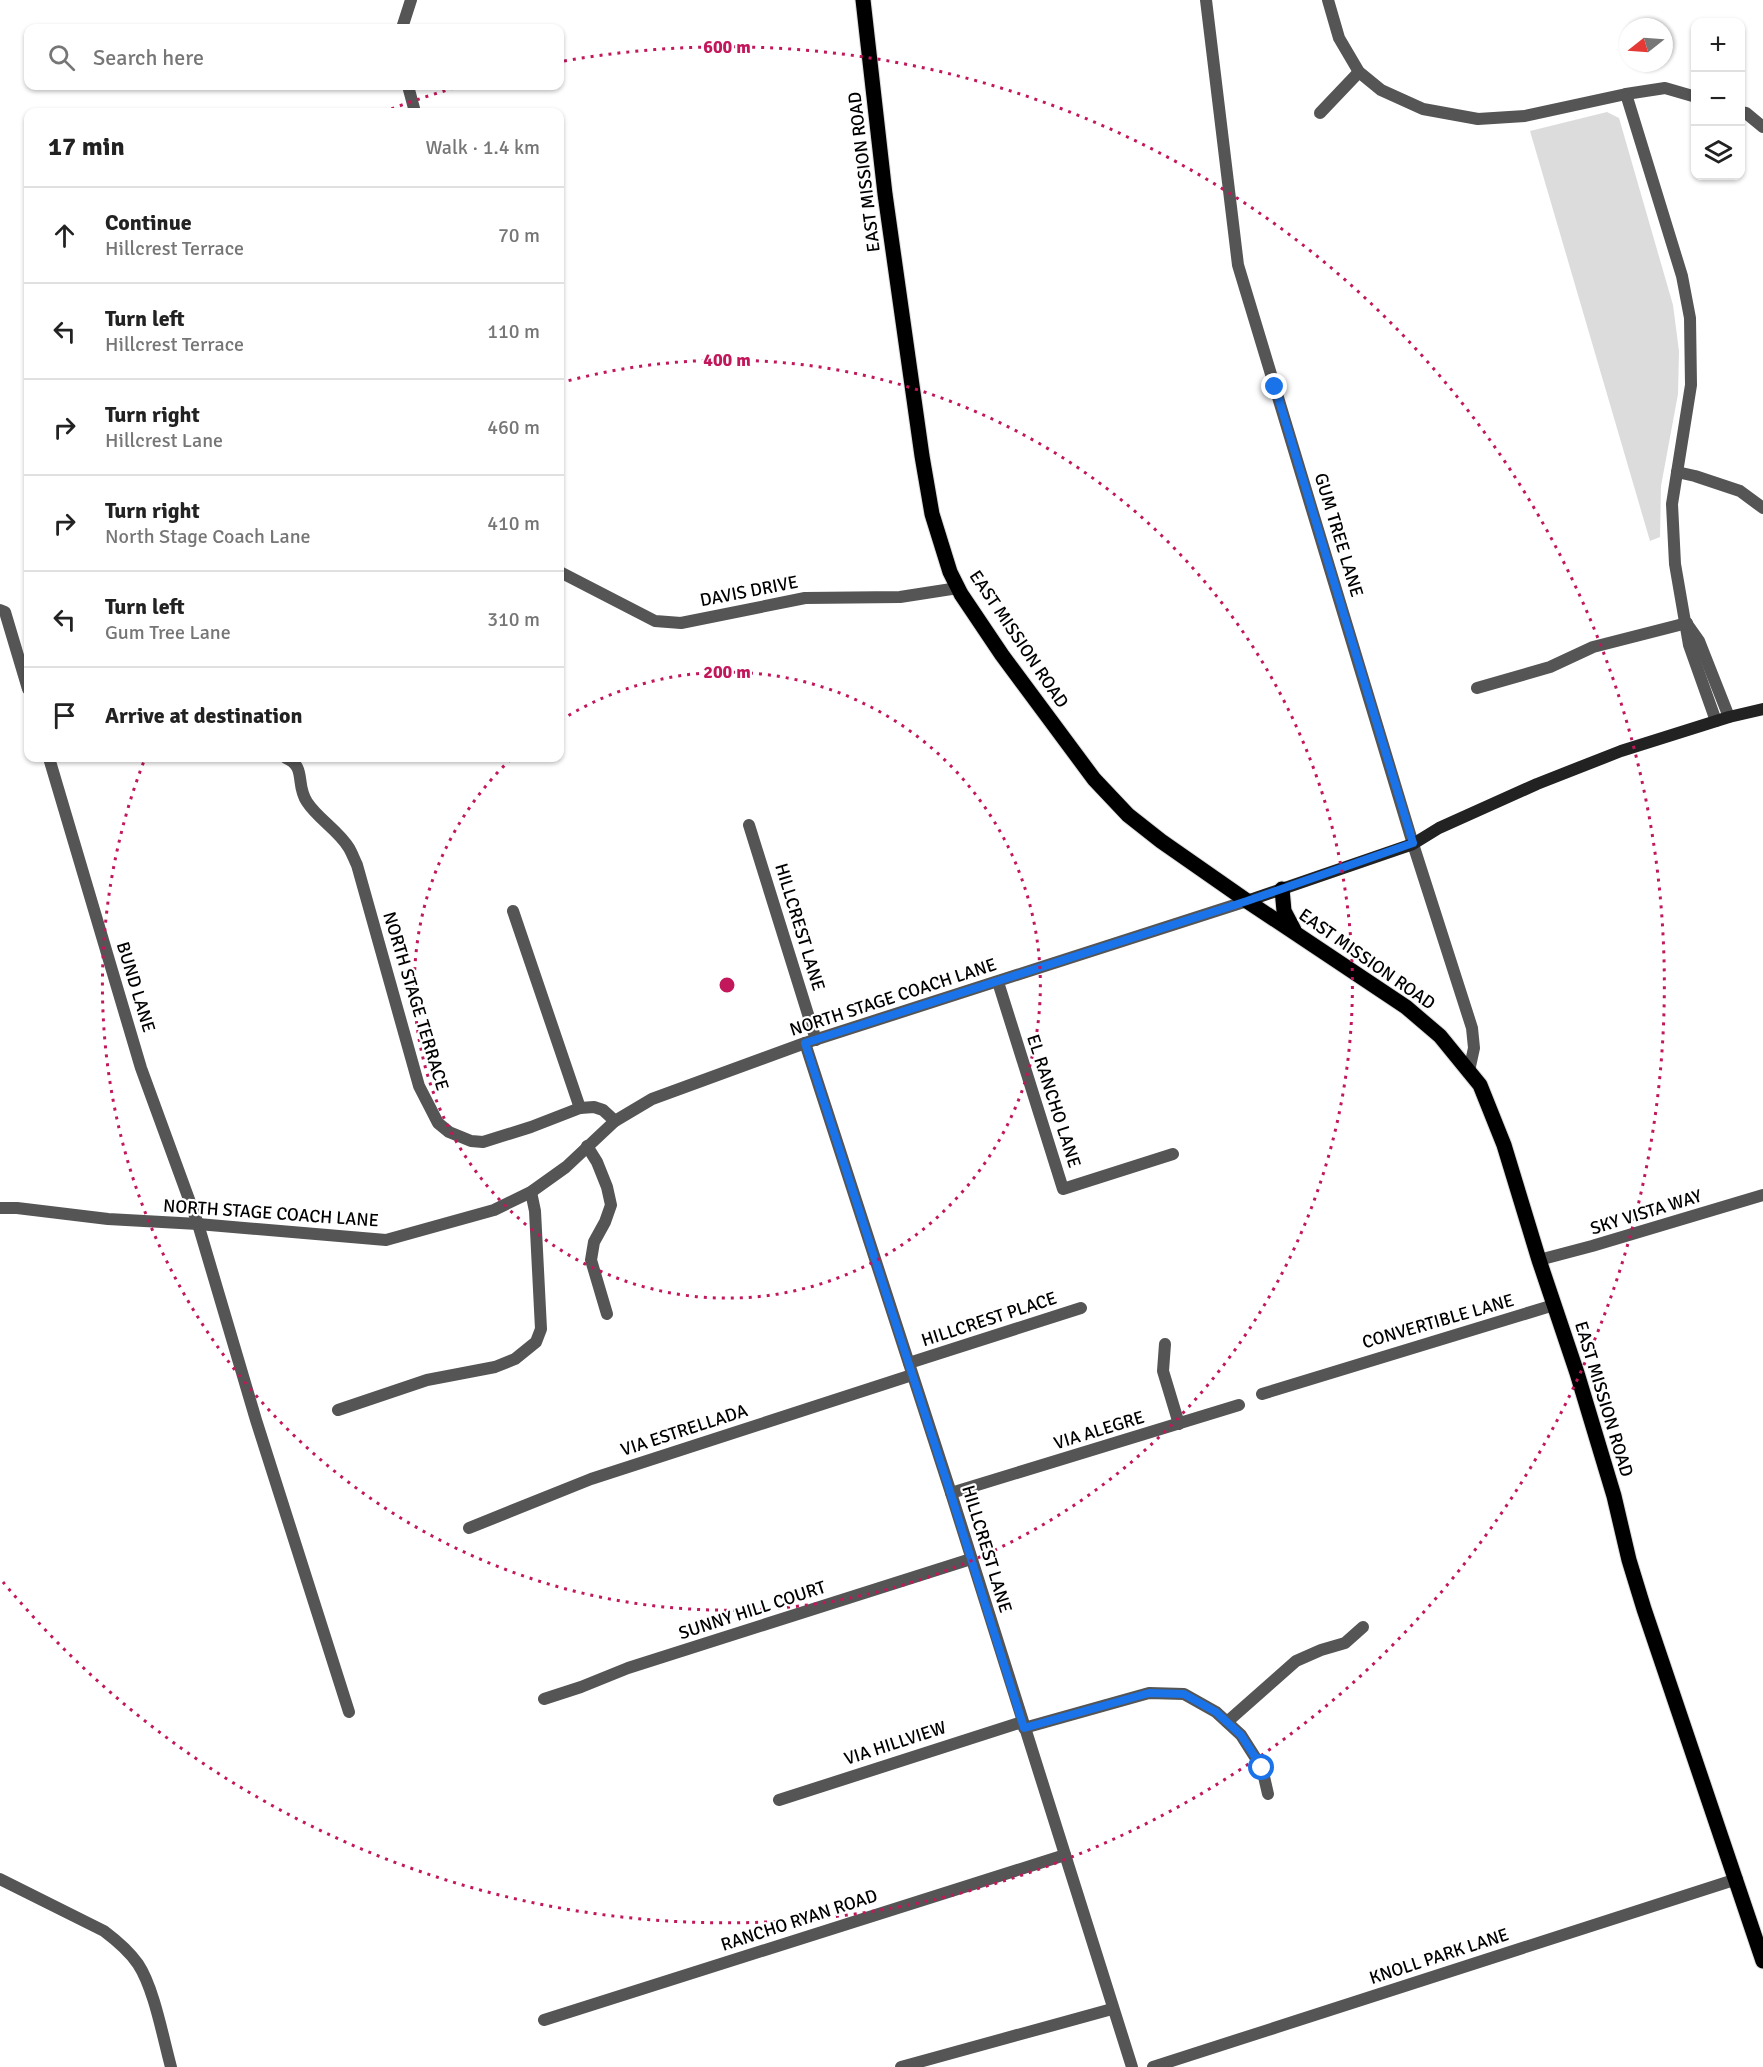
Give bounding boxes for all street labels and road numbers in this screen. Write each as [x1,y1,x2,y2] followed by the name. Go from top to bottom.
[843,91,885,253] street label: EAST MISSION ROAD
[1310,470,1368,600] street label: GUM TREE LANE
[965,566,1073,712] street label: EAST MISSION ROAD
[698,571,800,611] street label: DAVIS DRIVE
[770,860,830,994] street label: HILLCREST LANE
[1295,904,1439,1014] street label: EAST MISSION ROAD
[378,909,454,1093] street label: NORTH STAGE TERRACE
[112,939,160,1035] street label: BUND LANE
[787,953,999,1041] street label: NORTH STAGE COACH LANE
[1022,1032,1086,1170] street label: EL RANCHO LANE
[1588,1185,1704,1239] street label: SKY VISTA WAY
[162,1194,380,1232] street label: NORTH STAGE COACH LANE
[919,1287,1059,1351] street label: HILLCREST PLACE
[1360,1289,1516,1353] street label: CONVERTIBLE LANE
[1570,1319,1638,1479] street label: EAST MISSION ROAD
[618,1399,750,1461] street label: VIA ESTRELLADA
[1051,1406,1147,1454] street label: VIA ALEGRE
[957,1482,1017,1616] street label: HILLCREST LANE
[676,1576,828,1644] street label: SUNNY HILL COURT
[841,1716,949,1770] street label: VIA HILLVIEW
[718,1884,880,1956] street label: RANCHO RYAN ROAD
[1366,1923,1512,1989] street label: KNOLL PARK LANE

